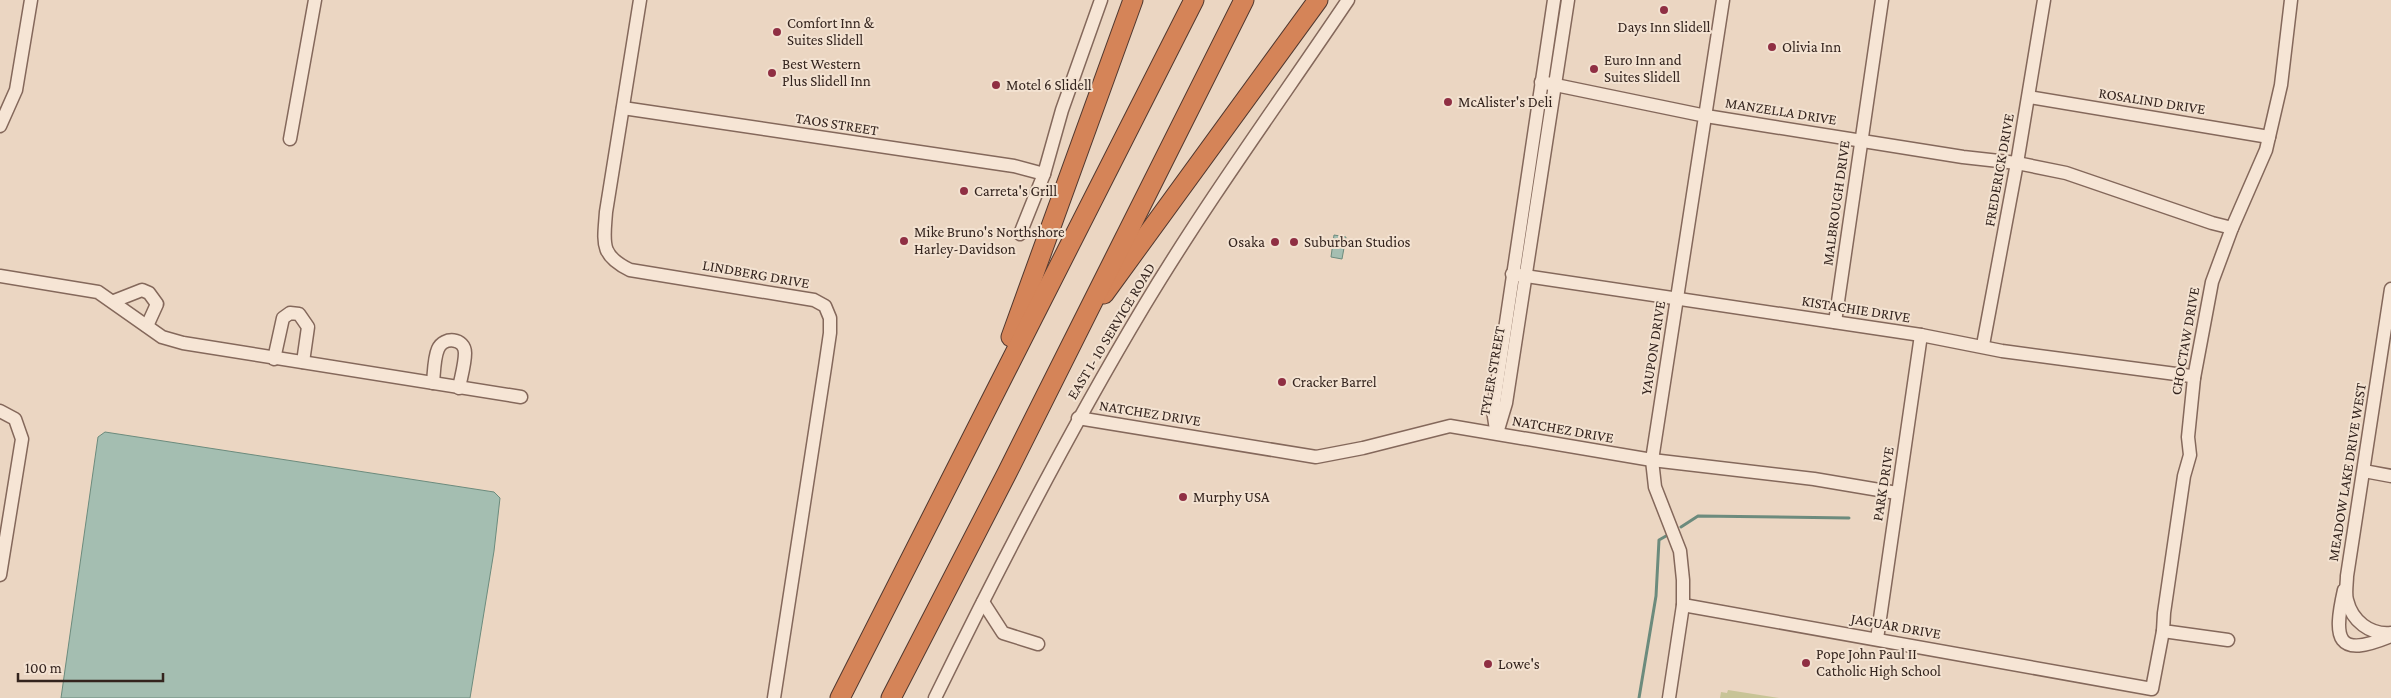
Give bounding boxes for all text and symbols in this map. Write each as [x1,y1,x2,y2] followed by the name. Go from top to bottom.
[1658,4,1670,16] marker: Days Inn Slidell
[787,15,875,48] place label: Comfort Inn & Suites Slidell
[1617,19,1711,36] place label: Days Inn Slidell
[771,26,783,38] marker: Comfort Inn & Suites Slidell
[1782,39,1841,55] place label: Olivia Inn
[1766,41,1778,53] marker: Olivia Inn
[1604,52,1682,85] place label: Euro Inn and Suites Slidell
[782,56,871,89] place label: Best Western Plus Slidell Inn
[1588,63,1600,75] marker: Euro Inn and Suites Slidell
[766,67,778,79] marker: Best Western Plus Slidell Inn
[1006,77,1092,93] place label: Motel 6 Slidell
[990,79,1002,91] marker: Motel 6 Slidell
[2097,85,2207,117] street label: ROSALIND DRIVE
[1458,94,1552,110] place label: McAlister's Deli
[1724,94,1838,128] street label: MANZELLA DRIVE
[1442,96,1454,108] marker: McAlister's Deli
[794,110,880,138] street label: TAOS STREET
[1981,112,2017,228] street label: FREDERICK DRIVE
[1819,139,1853,267] street label: MALBROUGH DRIVE
[974,183,1057,199] place label: Carreta's Grill
[958,185,970,197] marker: Carreta's Grill
[914,224,1065,258] place label: Mike Bruno's Northshore Harley-Davidson
[1228,234,1265,250] place label: Osaka
[1304,234,1411,250] place label: Suburban Studios
[898,235,910,247] marker: Mike Bruno's Northshore Harley-Davidson
[1269,236,1281,248] marker: Osaka
[1288,236,1300,248] marker: Suburban Studios
[701,257,811,291] street label: LINDBERG DRIVE
[1064,260,1158,402] street label: EAST I- 10 SERVICE ROAD
[2168,286,2202,396] street label: CHOCTAW DRIVE
[1800,292,1912,326] street label: KISTACHIE DRIVE
[1638,300,1668,396] street label: YAUPON DRIVE
[1476,325,1508,417] street label: TYLER STREET
[1292,374,1377,390] place label: Cracker Barrel
[1276,376,1288,388] marker: Cracker Barrel
[2325,382,2369,562] street label: MEADOW LAKE DRIVE WEST
[1098,397,1202,429] street label: NATCHEZ DRIVE
[1511,412,1615,446] street label: NATCHEZ DRIVE
[1869,446,1897,522] street label: PARK DRIVE
[1193,489,1270,506] place label: Murphy USA
[1177,491,1189,503] marker: Murphy USA
[1848,610,1942,643] street label: JAGUAR DRIVE
[1816,646,1941,680] place label: Pope John Paul II Catholic High School
[18,650,162,682] scale bar
[1498,656,1540,672] place label: Lowe's
[1800,657,1812,669] marker: Pope John Paul II Catholic High School
[1482,658,1494,670] marker: Lowe's
[25,660,62,676] text: 100 m

